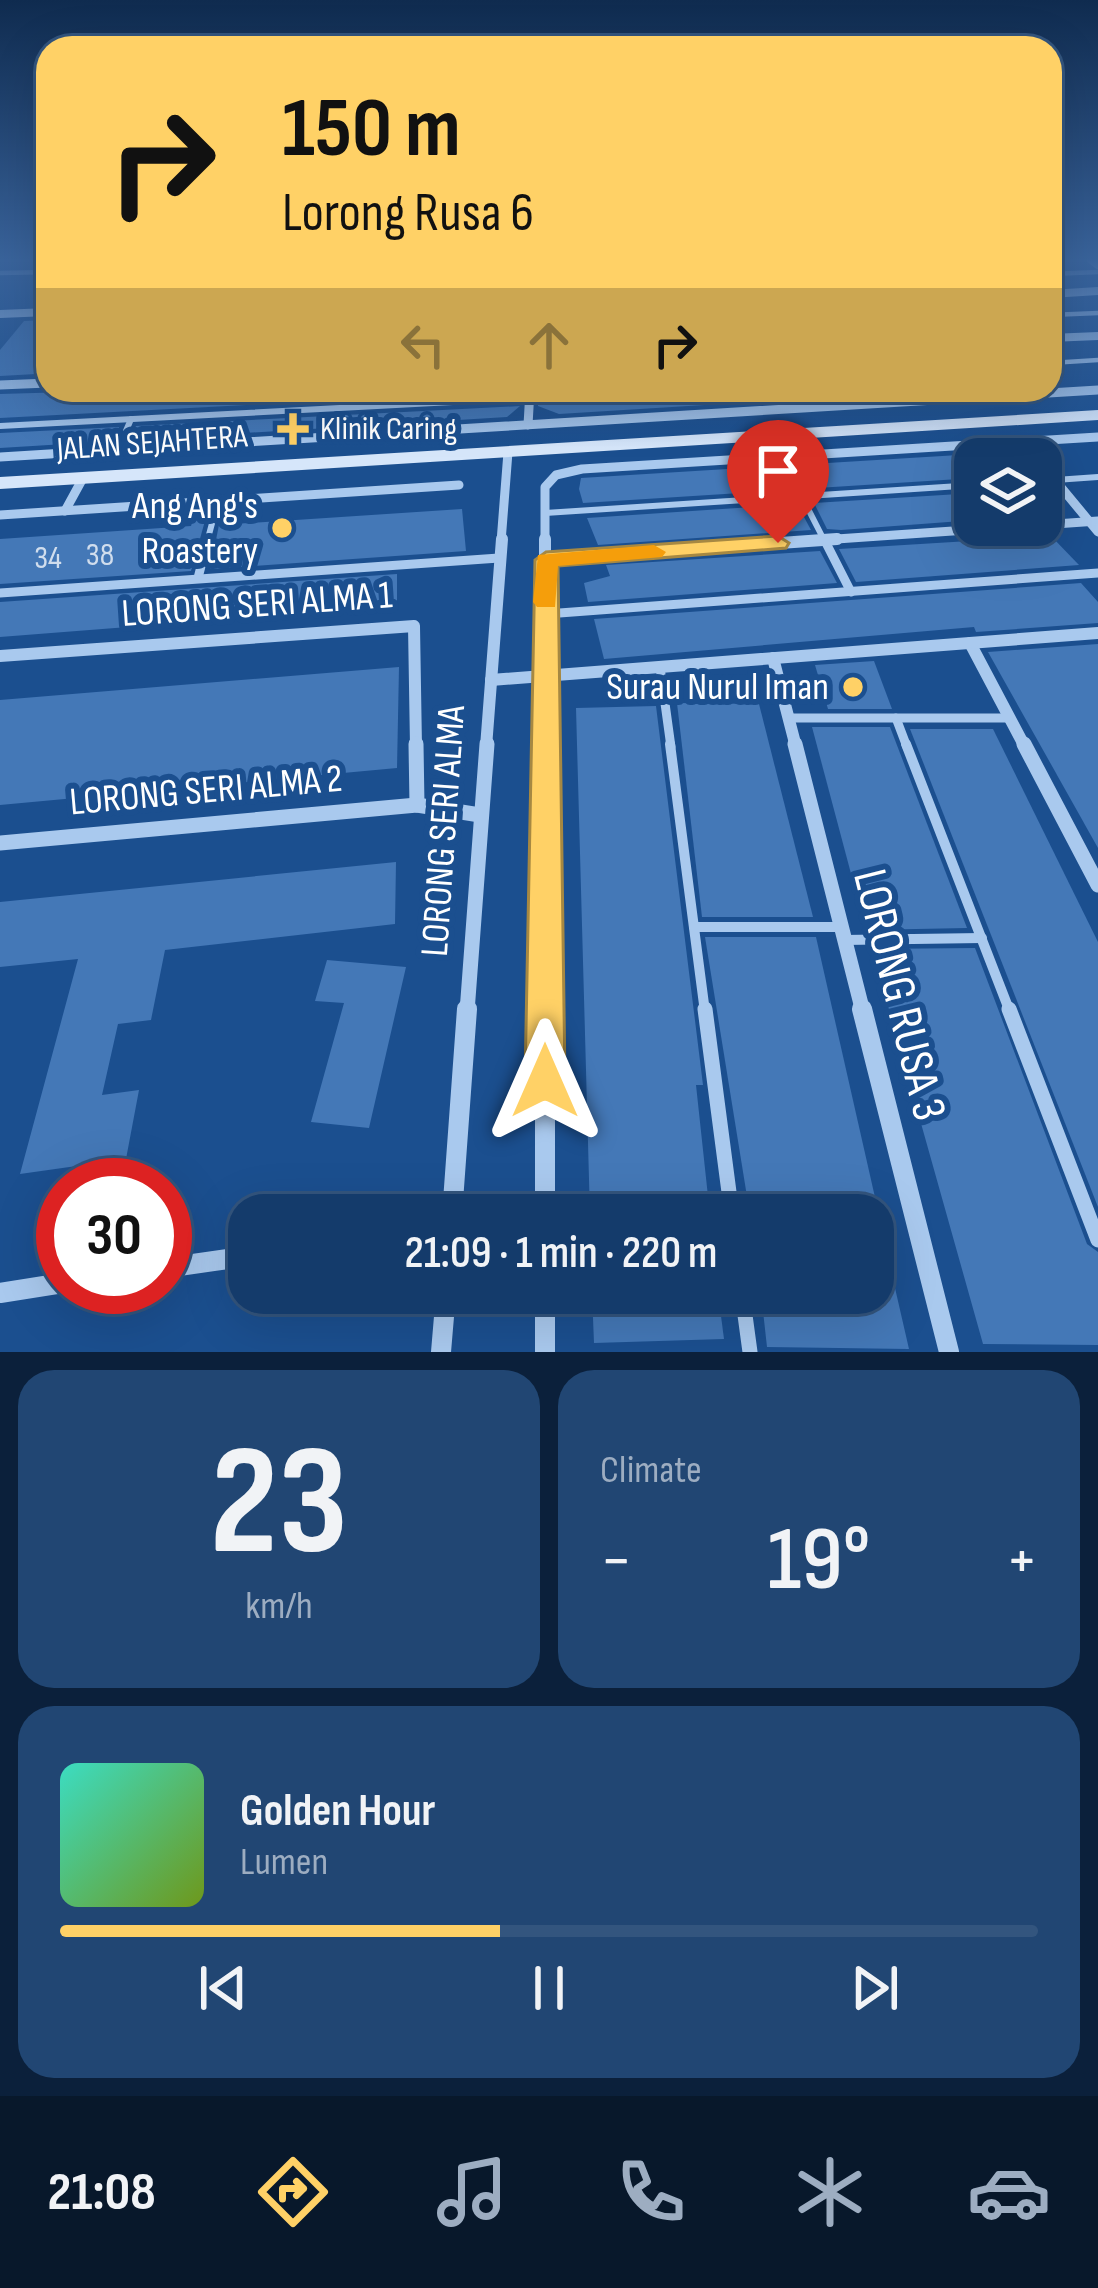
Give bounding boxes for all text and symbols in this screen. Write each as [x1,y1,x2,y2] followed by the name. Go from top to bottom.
[282,79,461,180] text: 150 m
[84,84,240,240] icon: right
[282,181,534,246] text: Lorong Rusa 6
[390,312,456,378] icon: left
[516,312,582,378] icon: ahead
[642,312,708,378] icon: right
[320,409,457,449] place label: Klinik Caring
[277,413,309,445] marker: Klinik Caring
[54,416,250,470] street label: JALAN SEJAHTERA
[727,420,829,543] pin
[745,438,811,504] icon: arrive
[954,438,1062,546] map controls
[954,438,1062,546] button: layers
[131,483,258,575] place label: Ang Ang's Roastery
[269,515,295,541] marker: Ang Ang's Roastery
[86,535,114,575] house number: 38
[34,538,62,578] house number: 34
[120,572,394,638] street label: LORONG SERI ALMA 1
[606,664,829,711] place label: Surau Nurul Iman
[840,674,866,700] marker: Surau Nurul Iman
[412,704,476,958] street label: LORONG SERI ALMA
[68,756,344,826] street label: LORONG SERI ALMA 2
[840,864,958,1126] street label: LORONG RUSA 3
[482,1018,608,1144] position arrow
[36,1158,192,1314] speed limit sign: 30
[404,1226,718,1281] text: 21:09 · 1 min · 220 m
[210,1411,348,1598] text: 23
[600,1447,702,1494] text: Climate
[768,1507,870,1615] text: 19°
[600,1522,632,1601] text: −
[1006,1522,1038,1601] text: +
[245,1583,313,1630] text: km/h
[240,1784,435,1839] text: Golden Hour
[240,1839,328,1886] text: Lumen
[190,1955,256,2021] icon: previous
[516,1955,582,2021] icon: pause
[842,1955,908,2021] icon: next
[251,2150,335,2234] icon: directions
[430,2150,514,2234] icon: music
[609,2150,693,2234] icon: phone
[788,2150,872,2234] icon: climate
[967,2150,1051,2234] icon: car
[47,2160,156,2225] text: 21:08

